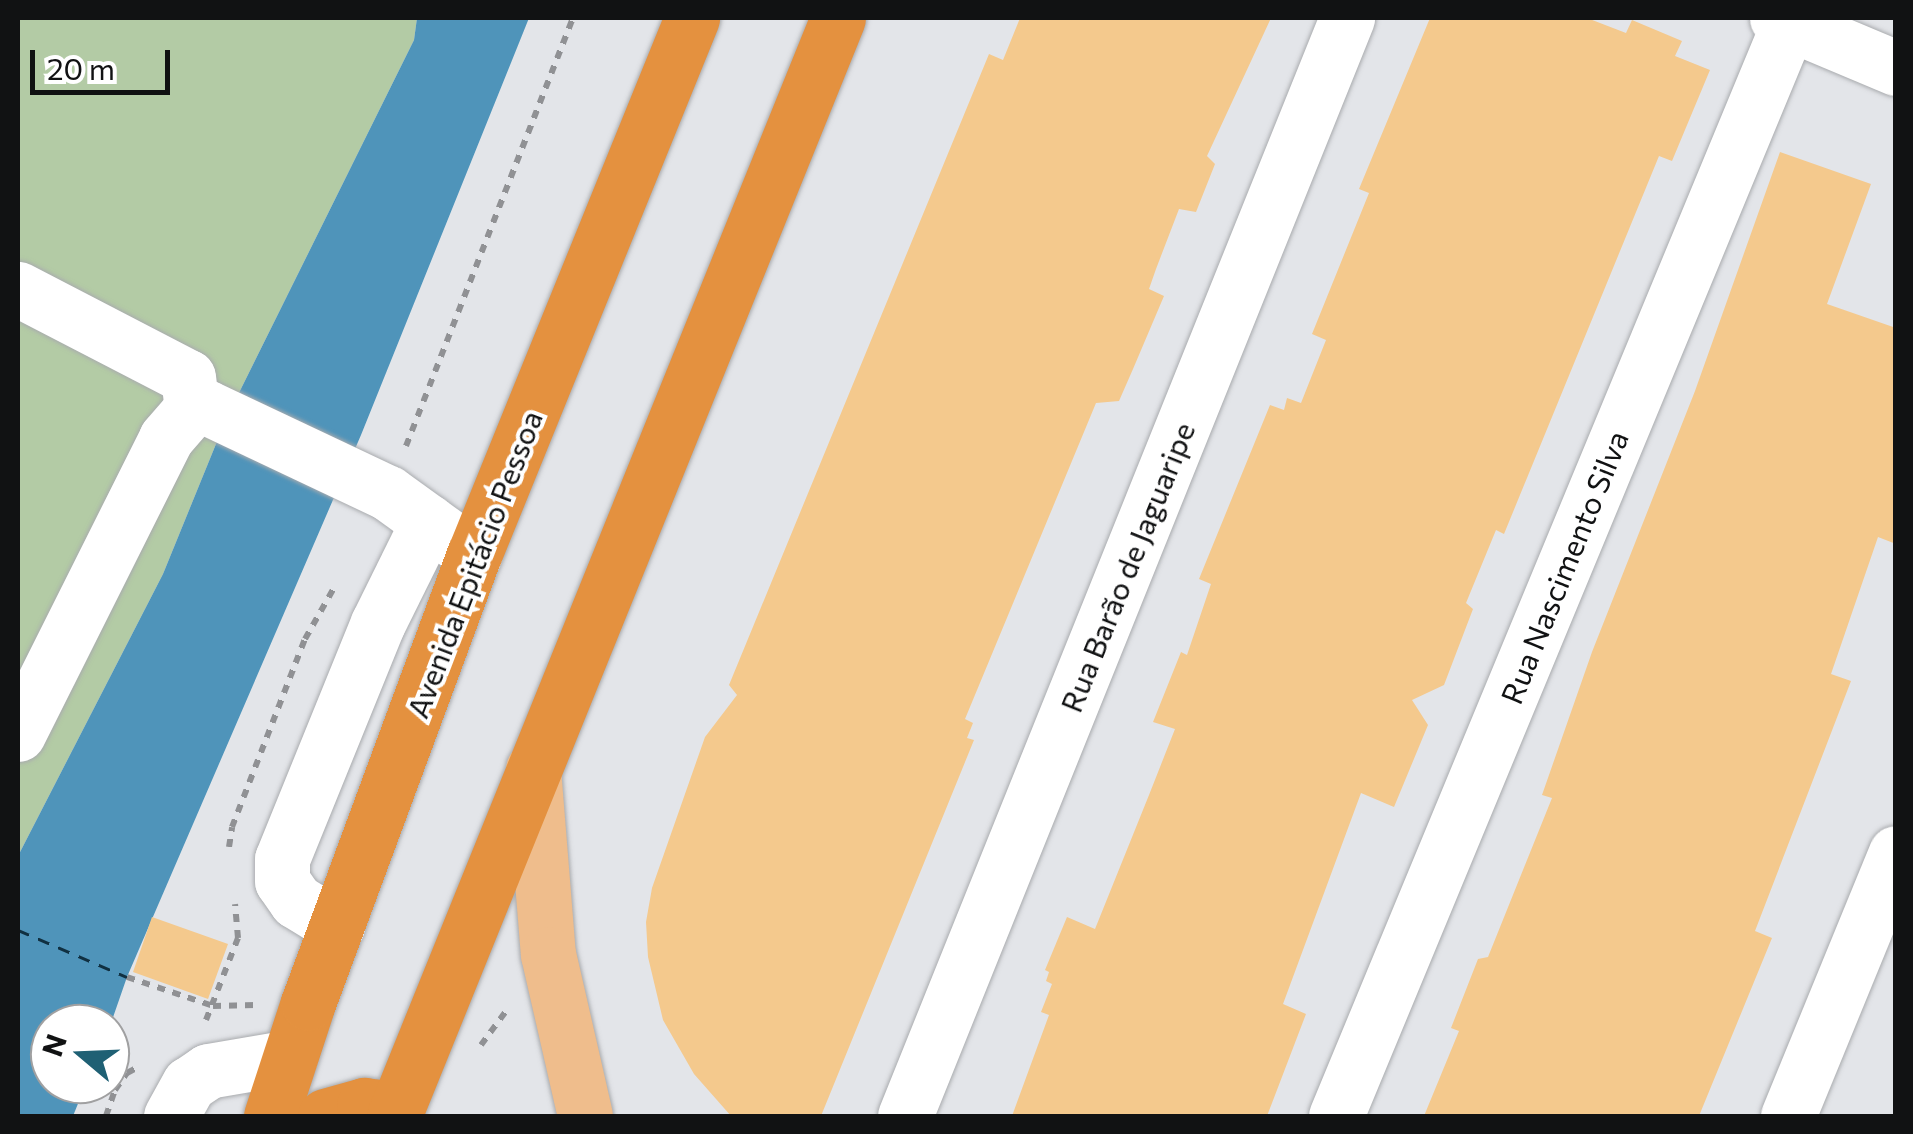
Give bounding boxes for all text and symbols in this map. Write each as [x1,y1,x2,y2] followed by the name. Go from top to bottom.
[35,30,175,92] scale bar
[47,49,115,86] text: 20 m
[399,405,549,723] street label: Avenida Epitácio Pessoa
[1052,417,1202,717] street label: Rua Barão de Jaguaripe
[1493,425,1635,709] street label: Rua Nascimento Silva
[30,1004,130,1104] north arrow
[34,1029,73,1060] text: N

